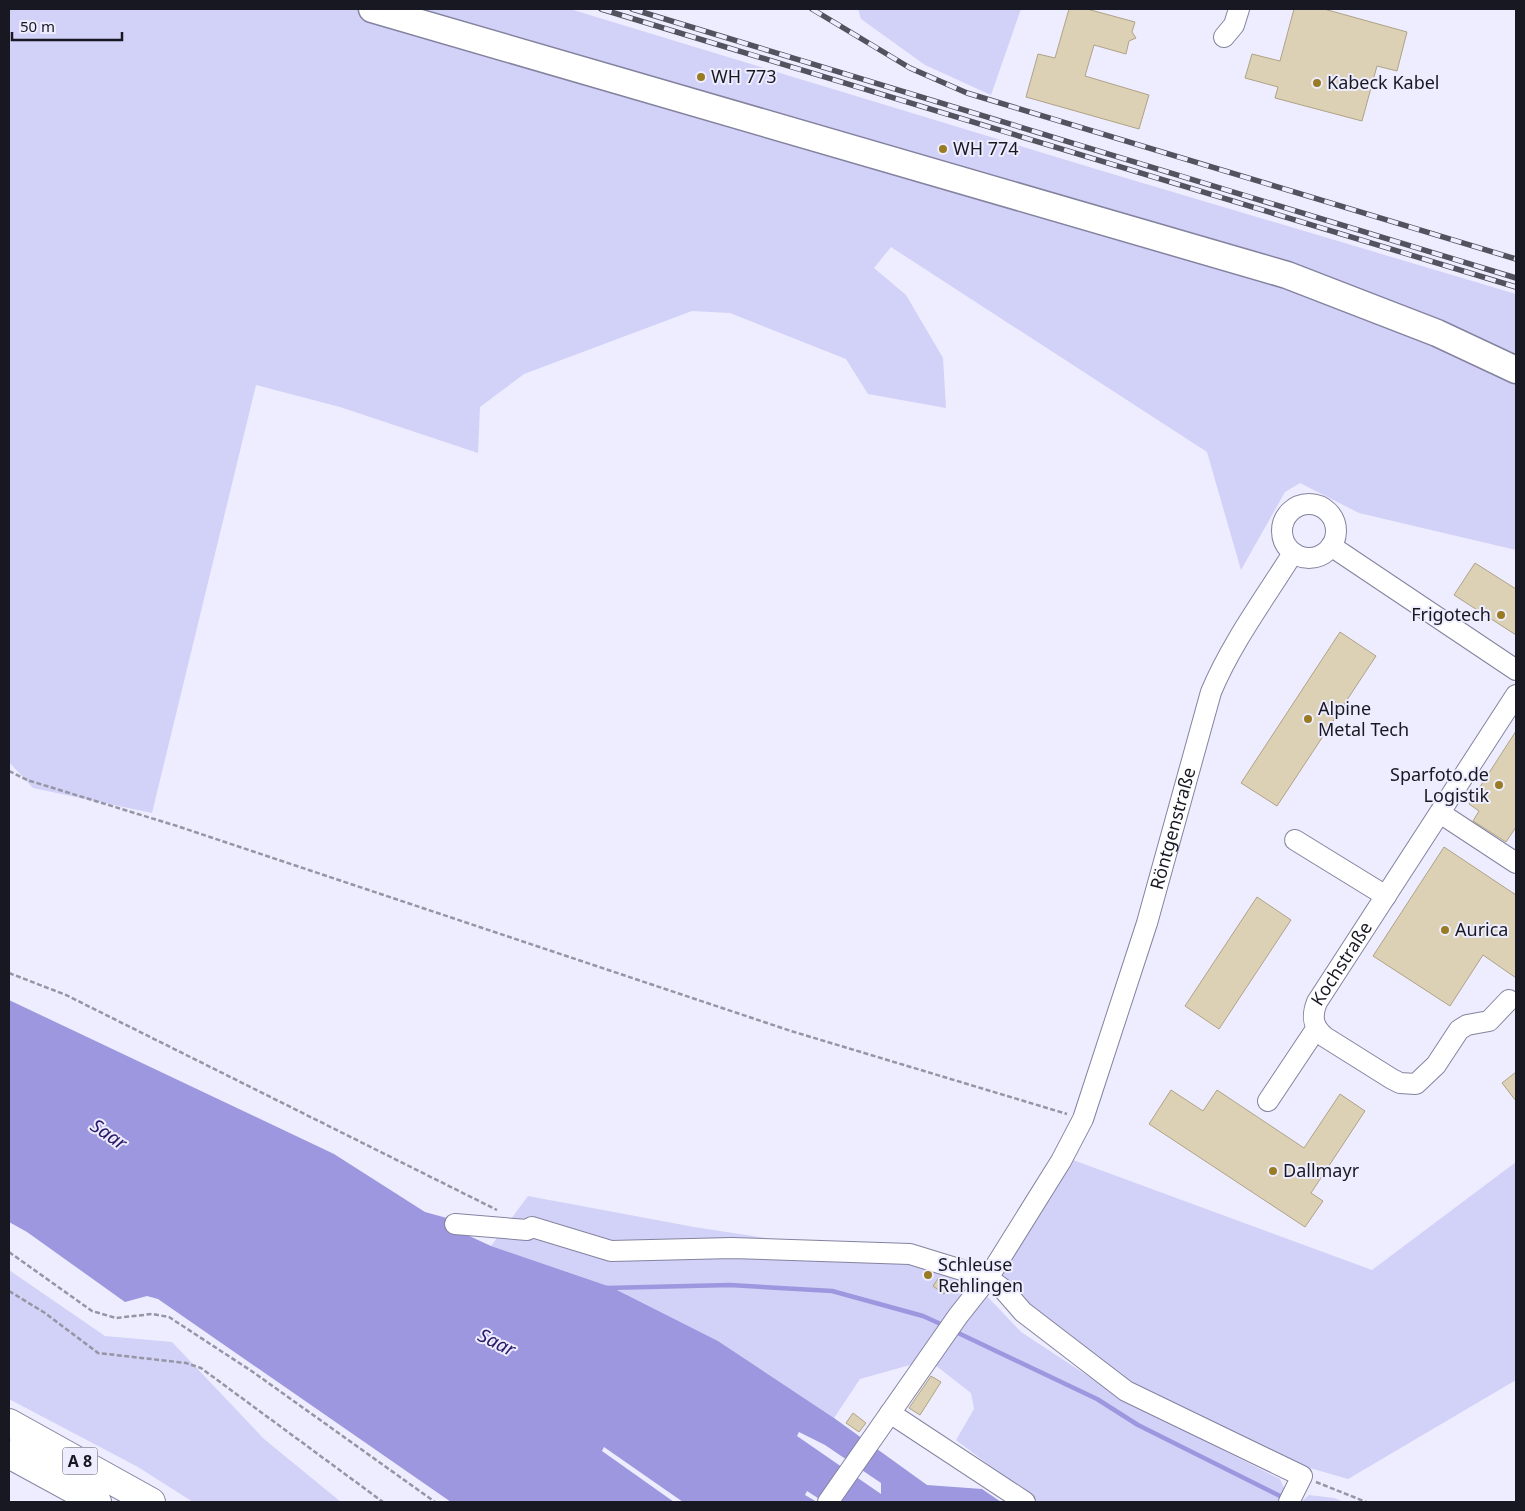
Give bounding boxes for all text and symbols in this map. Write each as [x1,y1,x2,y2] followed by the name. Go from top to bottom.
[12,10,122,42] scale bar
[20,16,55,36] text: 50 m
[711,64,777,88] place label: WH 773
[1327,70,1440,94] place label: Kabeck Kabel
[695,71,707,83] marker: WH 773
[1311,77,1323,89] marker: Kabeck Kabel
[953,136,1019,160] place label: WH 774
[937,143,949,155] marker: WH 774
[1411,602,1491,626] place label: Frigotech
[1495,609,1507,621] marker: Frigotech
[1318,696,1409,741] place label: Alpine Metal Tech
[1302,713,1314,725] marker: Alpine Metal Tech
[1390,762,1489,807] place label: Sparfoto.de Logistik
[1144,764,1201,892] street label: Röntgenstraße
[1493,779,1505,791] marker: Sparfoto.de Logistik
[1305,917,1377,1010] street label: Kochstraße
[1455,917,1508,941] place label: Aurica
[1439,924,1451,936] marker: Aurica
[86,1112,134,1156] water label: Saar
[1283,1158,1360,1182] place label: Dallmayr
[1267,1165,1279,1177] marker: Dallmayr
[938,1252,1023,1297] place label: Schleuse Rehlingen
[922,1269,934,1281] marker: Schleuse Rehlingen
[474,1322,521,1363] water label: Saar
[62,1448,98,1474] road number: A 8

